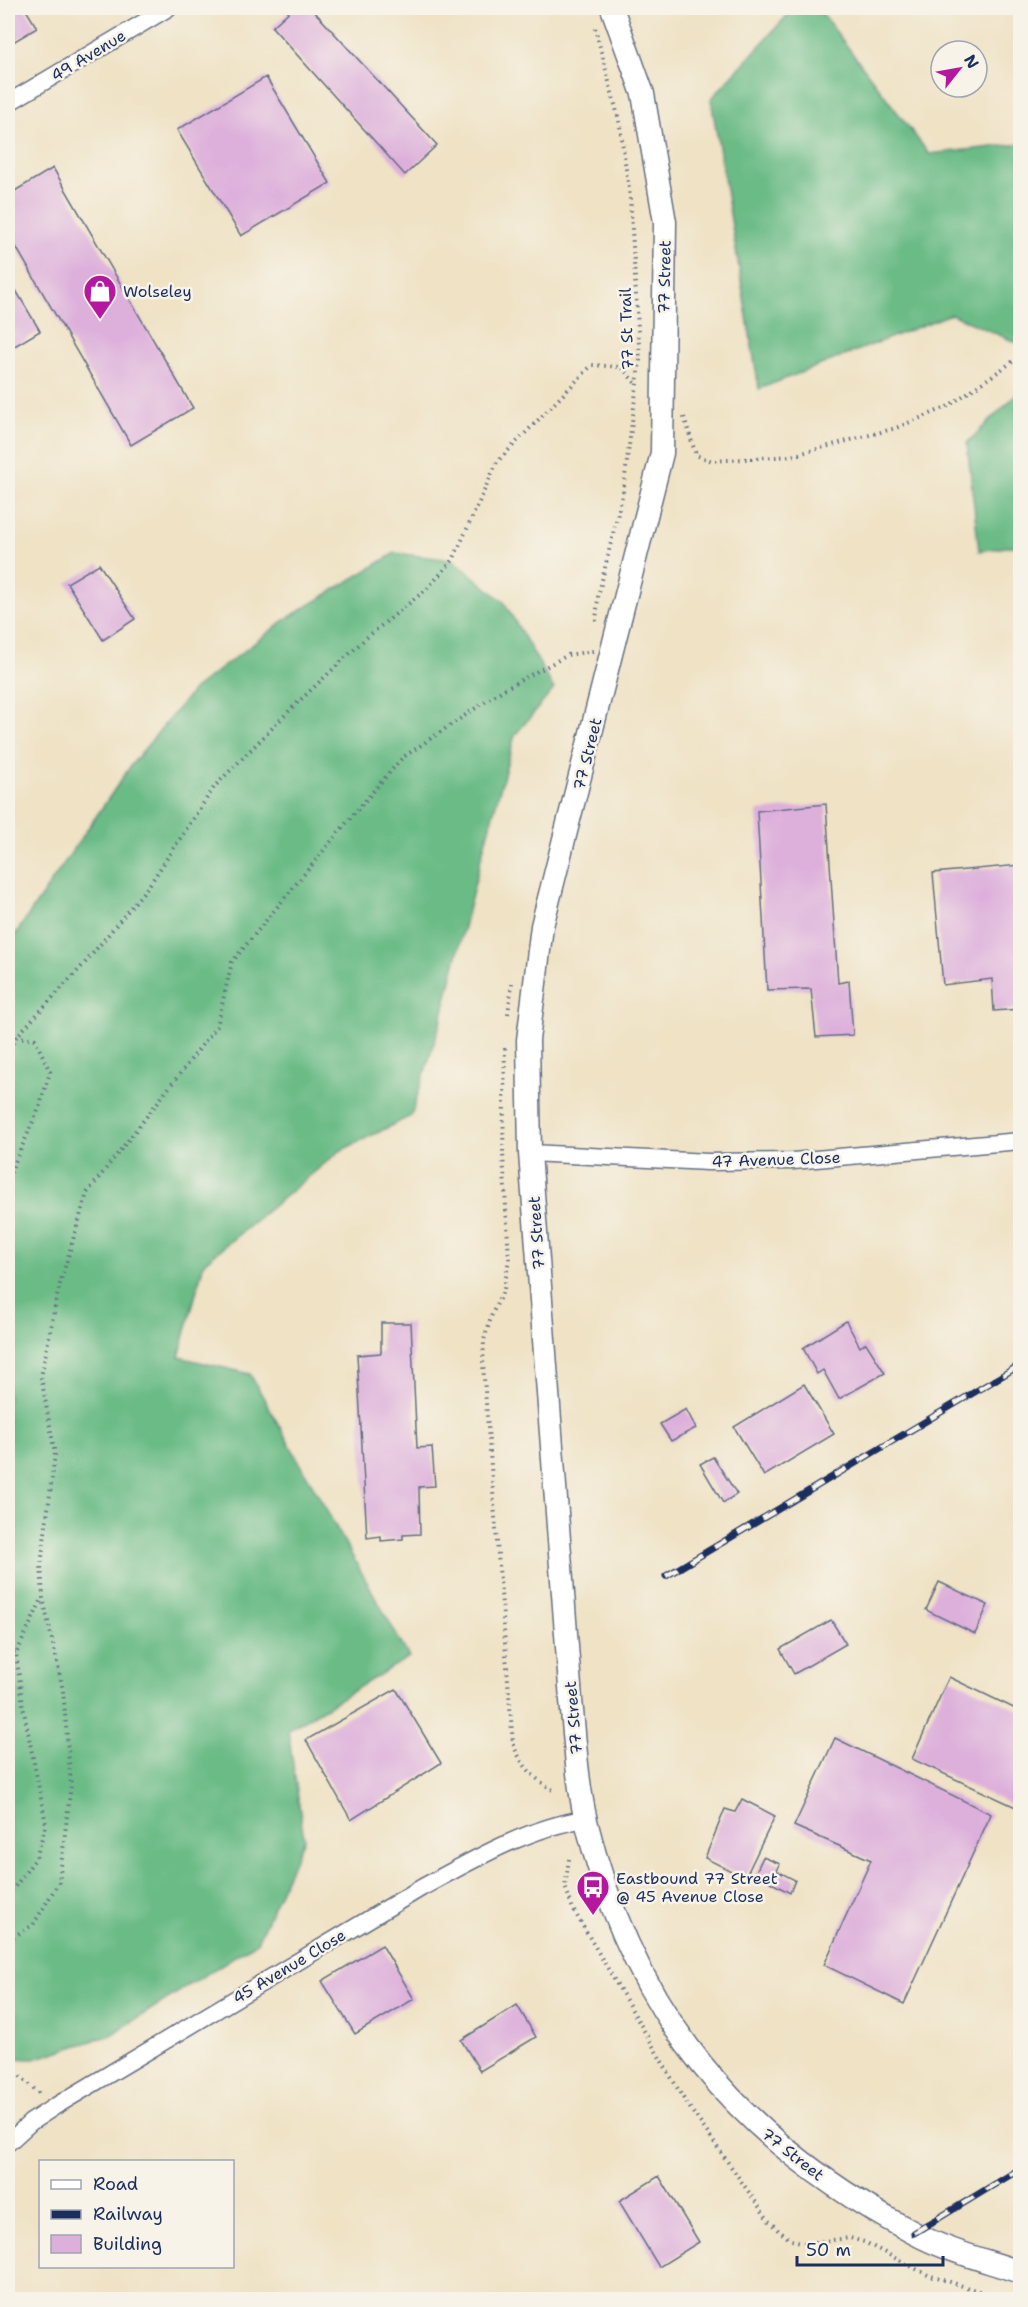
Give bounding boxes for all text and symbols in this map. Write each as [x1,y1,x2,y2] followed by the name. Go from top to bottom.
[47,25,129,86] street label: 49 Avenue
[929,39,989,99] north arrow
[959,51,984,72] text: N
[653,240,676,314] street label: 77 Street
[82,273,118,320] shop icon: Wolseley
[123,281,192,302] place label: Wolseley
[615,287,638,370] street label: 77 St Trail
[568,716,607,793] street label: 77 Street
[711,1147,841,1172] street label: 47 Avenue Close
[523,1195,550,1271] street label: 77 Street
[560,1680,587,1756] street label: 77 Street
[616,1868,778,1907] place label: Eastbound 77 Street @ 45 Avenue Close
[575,1869,611,1916] bus stop icon: Eastbound 77 Street @ 45 Avenue Close
[229,1924,350,2009] street label: 45 Avenue Close
[757,2123,828,2185] street label: 77 Street
[39,2160,234,2268] legend
[93,2172,138,2196] text: Road
[93,2202,163,2226] text: Railway
[797,2229,942,2267] scale bar
[93,2232,162,2256] text: Building
[806,2238,851,2262] text: 50 m

